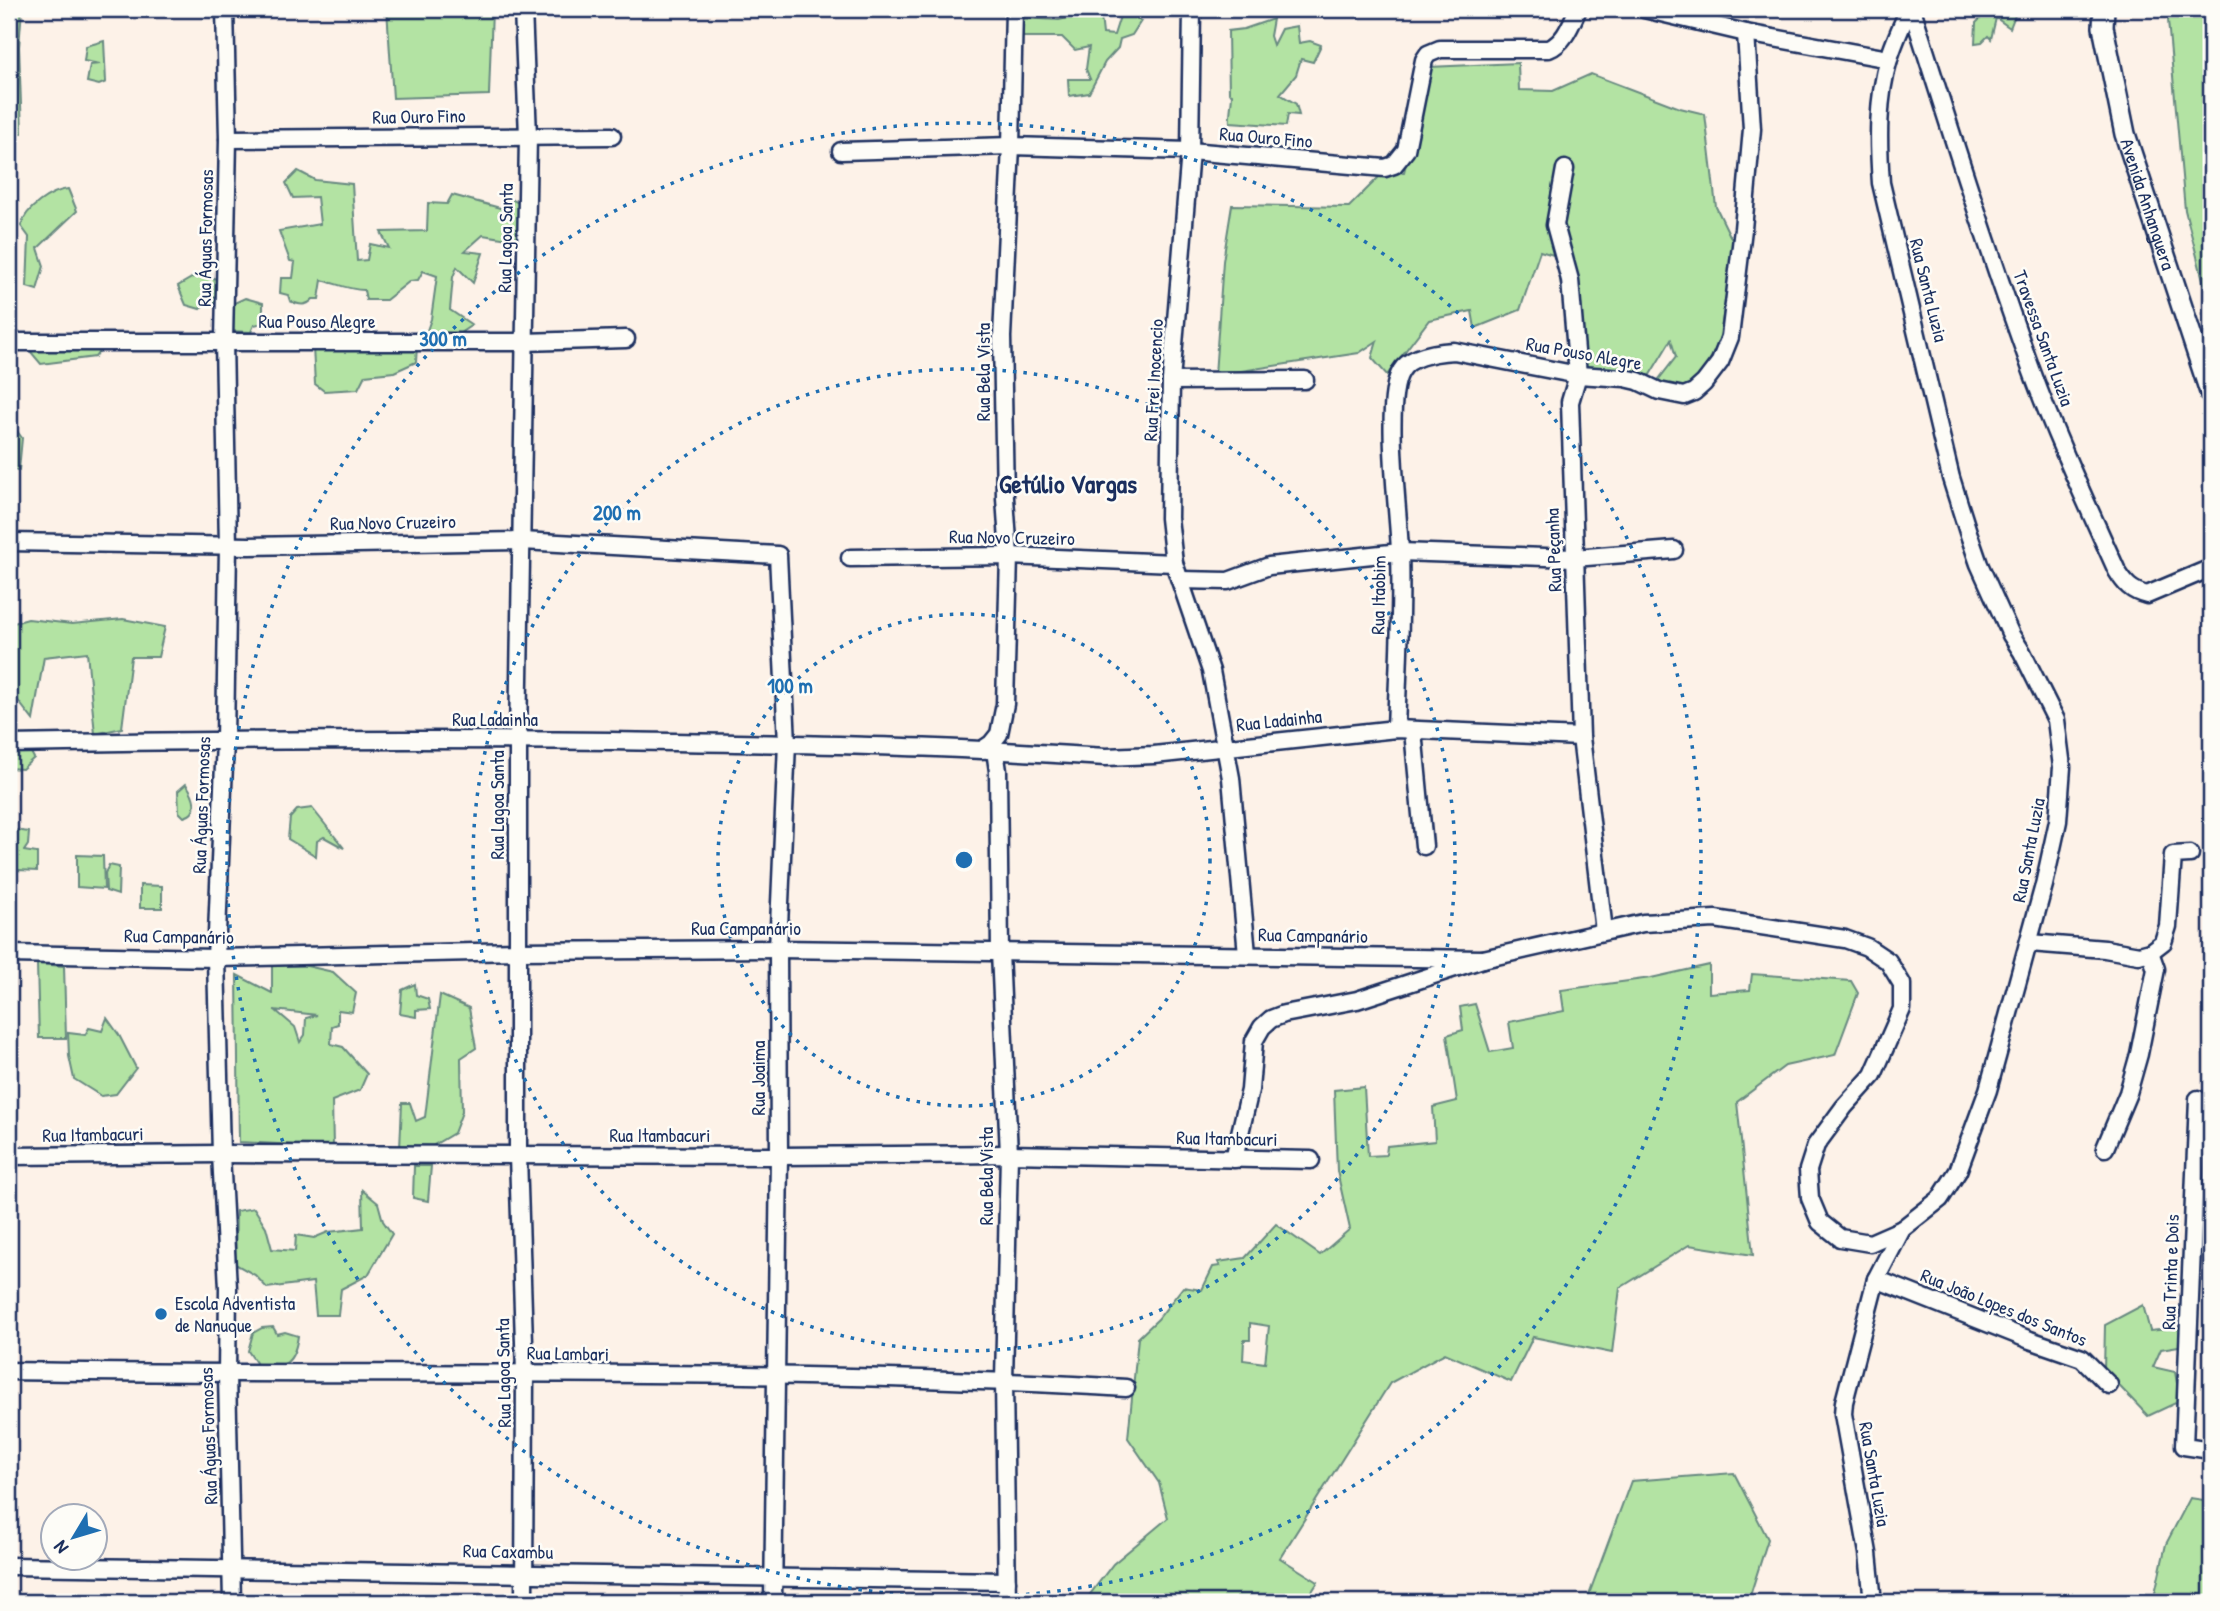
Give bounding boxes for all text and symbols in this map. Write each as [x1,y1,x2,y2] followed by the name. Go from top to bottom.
[372,102,466,130] street label: Rua Ouro Fino
[1218,120,1314,154] street label: Rua Ouro Fino
[2114,135,2182,274] street label: Avenida Anhanguera
[191,169,219,307] street label: Rua Águas Formosas
[491,183,519,293] street label: Rua Lagoa Santa
[1904,236,1955,345] street label: Rua Santa Luzia
[2007,266,2081,410] street label: Travessa Santa Luzia
[258,308,376,334] street label: Rua Pouso Alegre
[1137,318,1169,442] street label: Rua Frei Inocencio
[970,322,996,421] street label: Rua Bela Vista
[419,324,467,353] text: 300 m
[1524,330,1644,376] street label: Rua Pouso Alegre
[999,466,1137,502] district label: Getúlio Vargas
[593,498,641,527] text: 200 m
[1539,507,1567,592] street label: Rua Peçanha
[330,508,456,536] street label: Rua Novo Cruzeiro
[949,523,1075,551] street label: Rua Novo Cruzeiro
[1364,555,1392,635] street label: Rua Itaobim
[767,671,813,700] text: 100 m
[1235,703,1324,737] street label: Rua Ladainha
[452,706,538,732] street label: Rua Ladainha
[186,736,216,874] street label: Rua Águas Formosas
[484,750,510,860] street label: Rua Lagoa Santa
[2005,795,2051,904] street label: Rua Santa Luzia
[952,848,976,872] centre of rings
[691,915,801,941] street label: Rua Campanário
[1258,921,1368,949] street label: Rua Campanário
[124,922,234,950] street label: Rua Campanário
[745,1040,771,1115] street label: Rua Joaima
[42,1120,144,1148] street label: Rua Itambacuri
[609,1122,711,1148] street label: Rua Itambacuri
[1176,1124,1278,1152] street label: Rua Itambacuri
[973,1126,999,1225] street label: Rua Bela Vista
[2155,1214,2185,1330] street label: Rua Trinta e Dois
[1917,1262,2091,1352] street label: Rua João Lopes dos Santos
[175,1290,296,1338] place label: Escola Adventista de Nanuque
[153,1306,169,1322] marker: Escola Adventista de Nanuque
[489,1318,517,1428] street label: Rua Lagoa Santa
[527,1339,609,1367] street label: Rua Lambari
[193,1367,223,1505] street label: Rua Águas Formosas
[1853,1420,1897,1529] street label: Rua Santa Luzia
[38,1502,108,1572] north arrow
[47,1535,74,1559] text: N
[463,1537,554,1565] street label: Rua Caxambu

